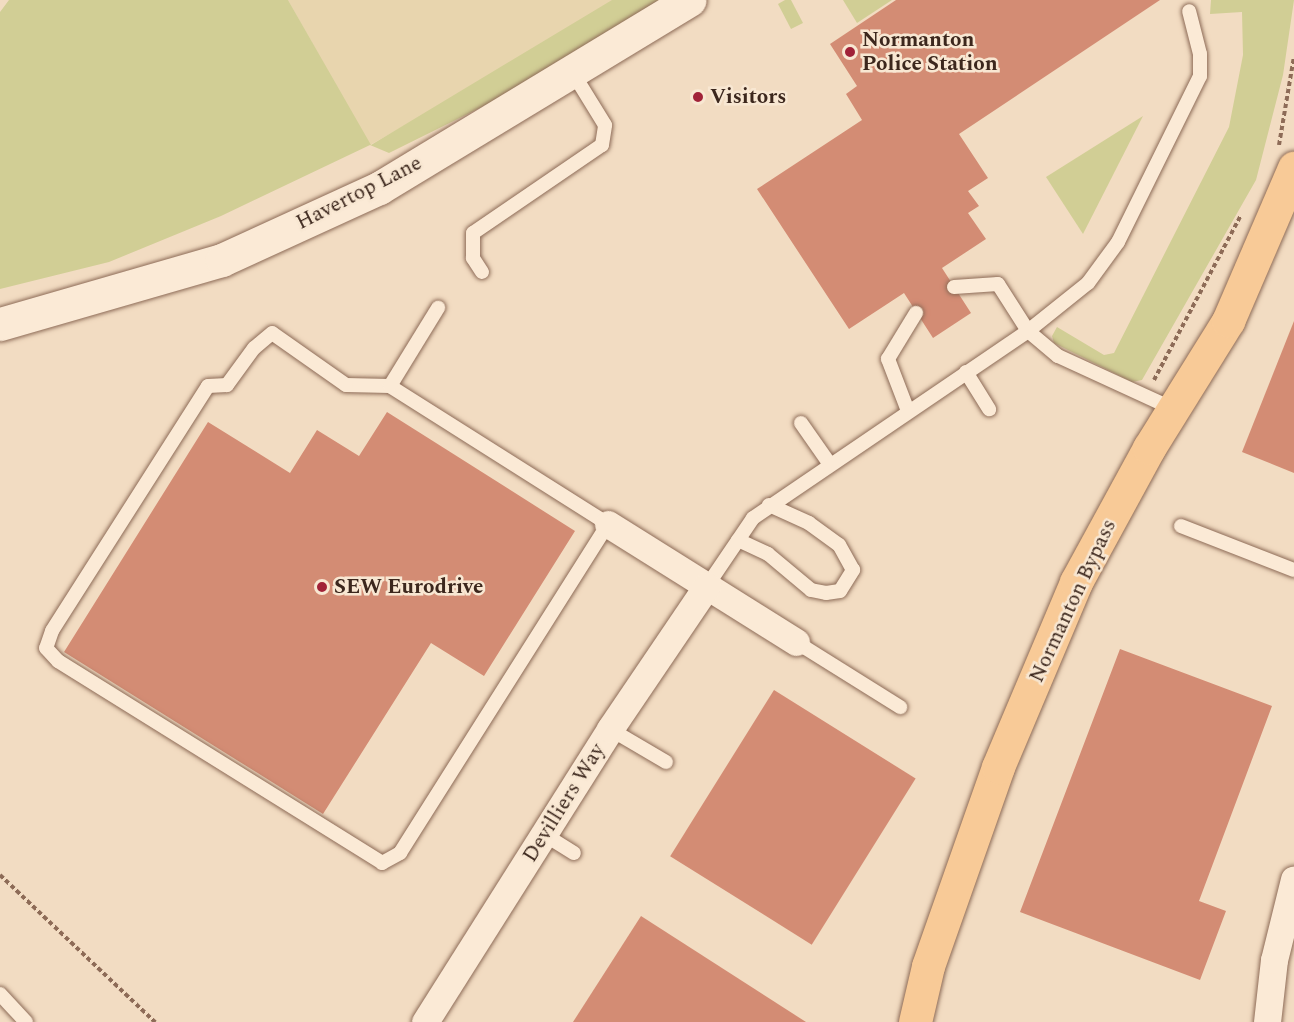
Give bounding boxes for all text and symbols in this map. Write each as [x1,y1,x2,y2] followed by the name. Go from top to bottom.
[862,27,998,77] place label: Normanton Police Station
[843,45,857,59] marker: Normanton Police Station
[710,84,786,110] place label: Visitors
[691,90,705,104] marker: Visitors
[292,151,426,235] street label: Havertop Lane
[1024,515,1122,687] street label: Normanton Bypass
[334,574,483,600] place label: SEW Eurodrive
[315,580,329,594] marker: SEW Eurodrive
[517,739,611,867] street label: Devilliers Way

